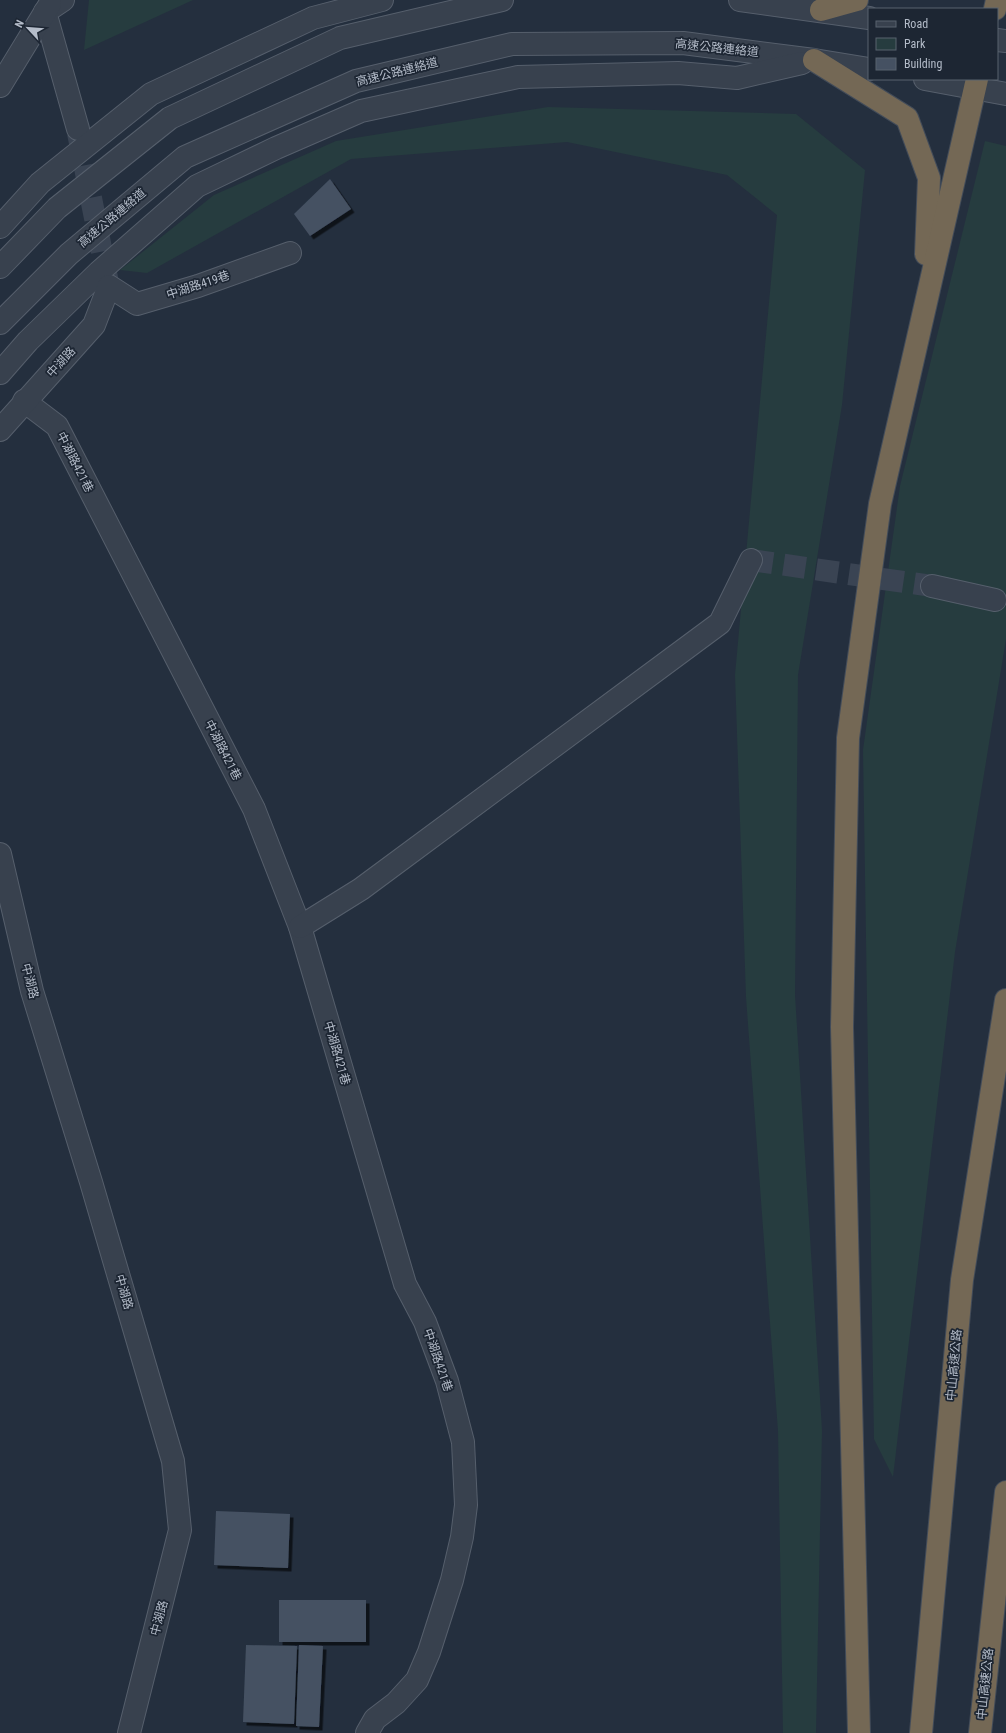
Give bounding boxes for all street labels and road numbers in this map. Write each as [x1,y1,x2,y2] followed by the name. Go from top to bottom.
[674,37,760,59] street label: 高速公路連絡道
[355,55,439,89] street label: 高速公路連絡道
[75,186,149,250] street label: 高速公路連絡道
[165,268,231,302] street label: 中湖路419巷
[44,344,78,380] street label: 中湖路
[54,430,96,494] street label: 中湖路421巷
[202,718,244,782] street label: 中湖路421巷
[19,962,41,1000] street label: 中湖路
[321,1019,353,1087] street label: 中湖路421巷
[112,1273,136,1311] street label: 中湖路
[421,1327,455,1393] street label: 中湖路421巷
[944,1329,964,1401] street label: 中山高速公路
[148,1599,170,1637] street label: 中湖路
[974,1647,996,1721] street label: 中山高速公路

